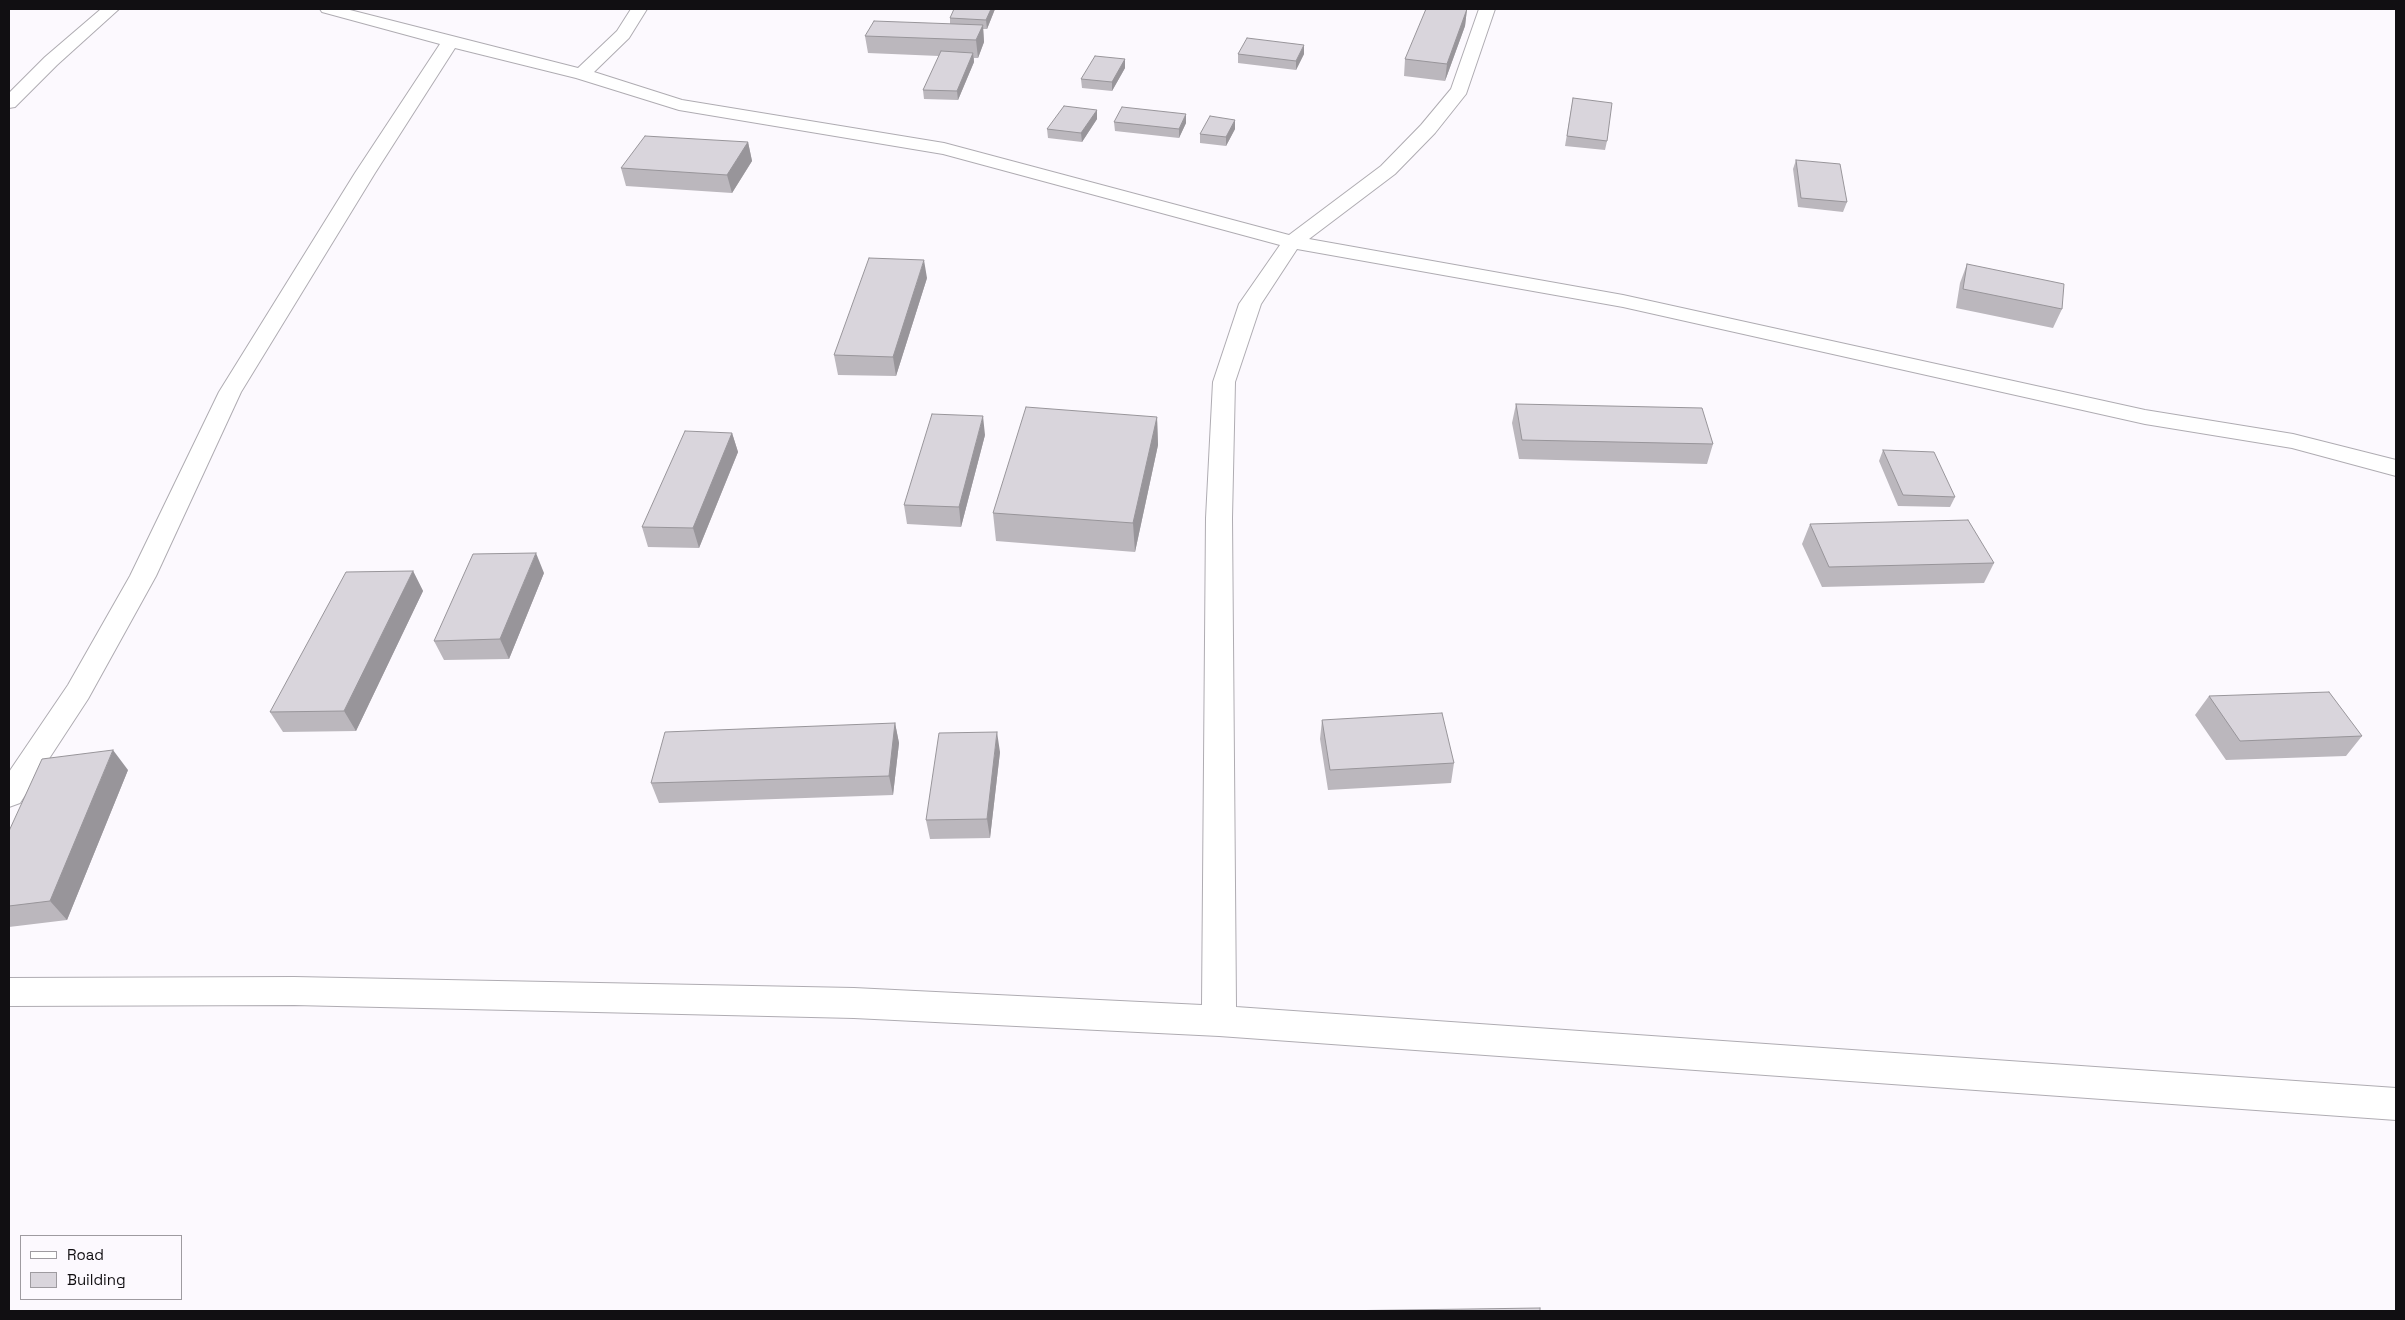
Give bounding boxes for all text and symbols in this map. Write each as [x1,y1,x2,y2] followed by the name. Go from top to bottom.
[20,1235,182,1300] legend
[67,1245,104,1264] text: Road
[67,1270,126,1289] text: Building

